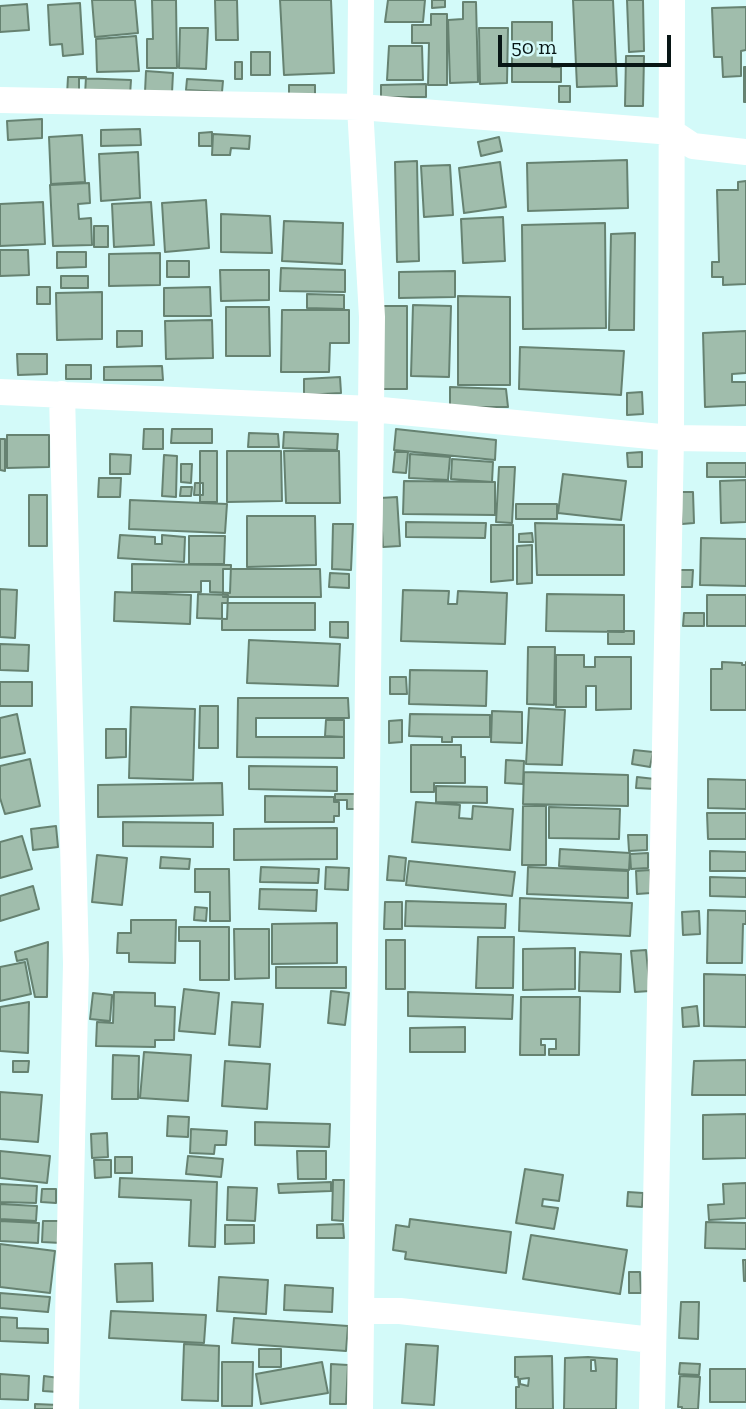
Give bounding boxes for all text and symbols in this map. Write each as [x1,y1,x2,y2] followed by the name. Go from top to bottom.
[501,21,674,65] scale bar
[511,34,557,59] text: 50 m

